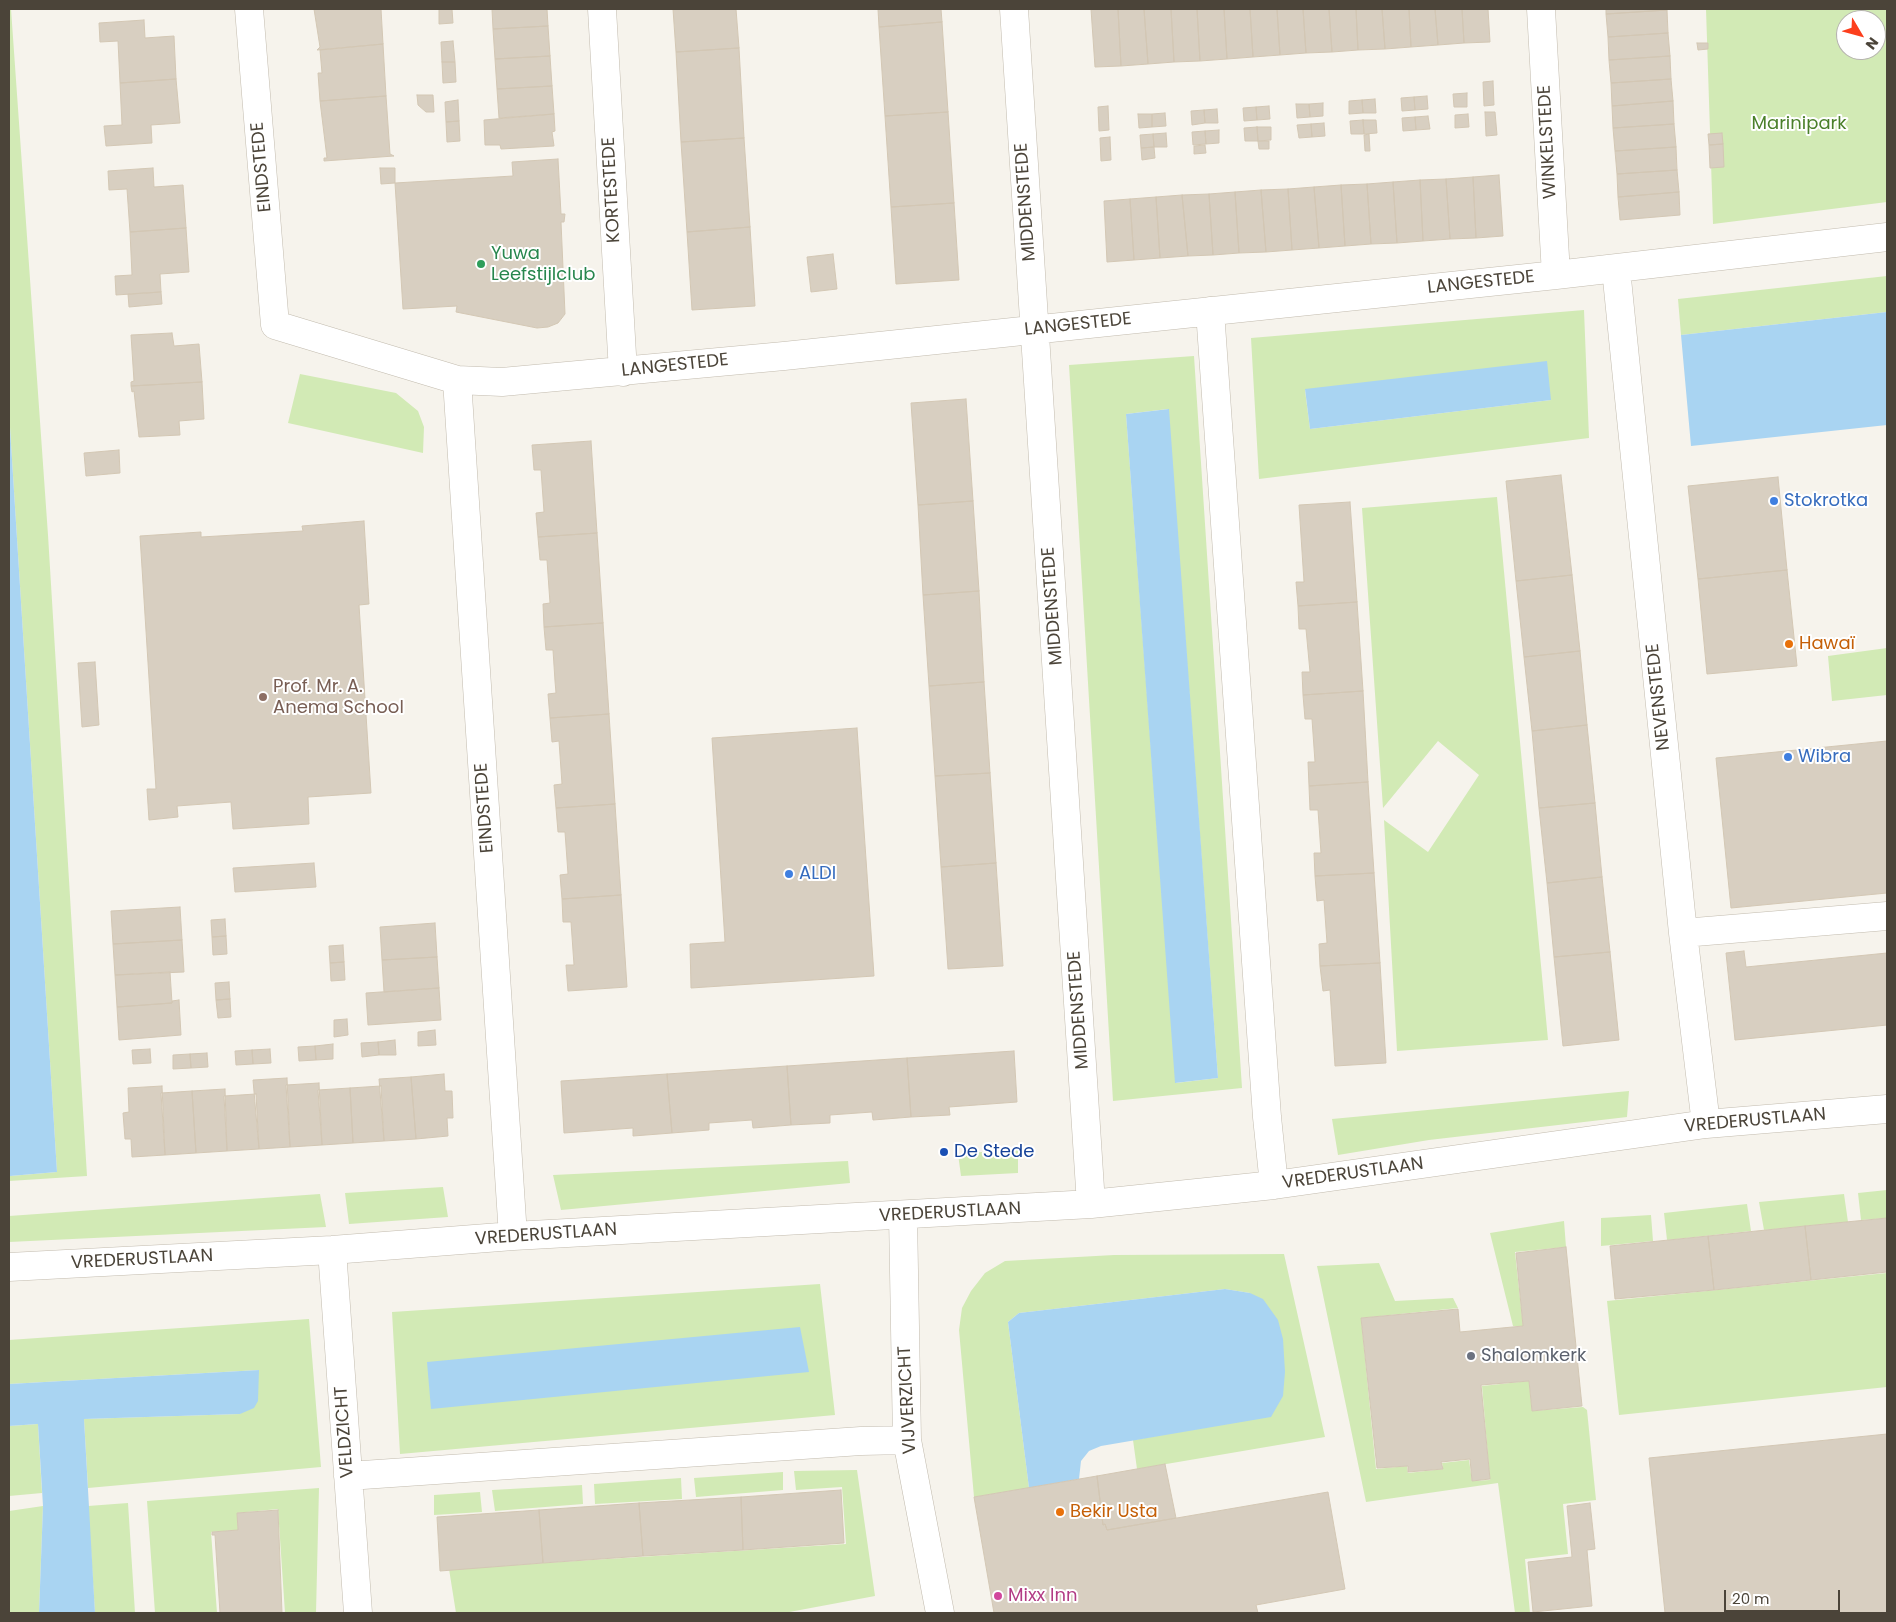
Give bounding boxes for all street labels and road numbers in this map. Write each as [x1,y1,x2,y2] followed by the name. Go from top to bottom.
[1534,85,1562,199] street label: WINKELSTEDE
[247,121,277,213] street label: EINDSTEDE
[598,136,626,244] street label: KORTESTEDE
[1011,142,1041,262] street label: MIDDENSTEDE
[1427,267,1535,299] street label: LANGESTEDE
[1024,309,1132,341] street label: LANGESTEDE
[621,350,729,382] street label: LANGESTEDE
[1038,546,1068,666] street label: MIDDENSTEDE
[1643,642,1675,752] street label: NEVENSTEDE
[471,762,499,854] street label: EINDSTEDE
[1064,950,1094,1070] street label: MIDDENSTEDE
[1683,1104,1827,1138] street label: VREDERUSTLAAN
[1281,1153,1425,1195] street label: VREDERUSTLAAN
[878,1198,1022,1228] street label: VREDERUSTLAAN
[474,1219,618,1251] street label: VREDERUSTLAAN
[70,1245,214,1275] street label: VREDERUSTLAAN
[894,1345,922,1455] street label: VIJVERZICHT
[331,1385,359,1479] street label: VELDZICHT

